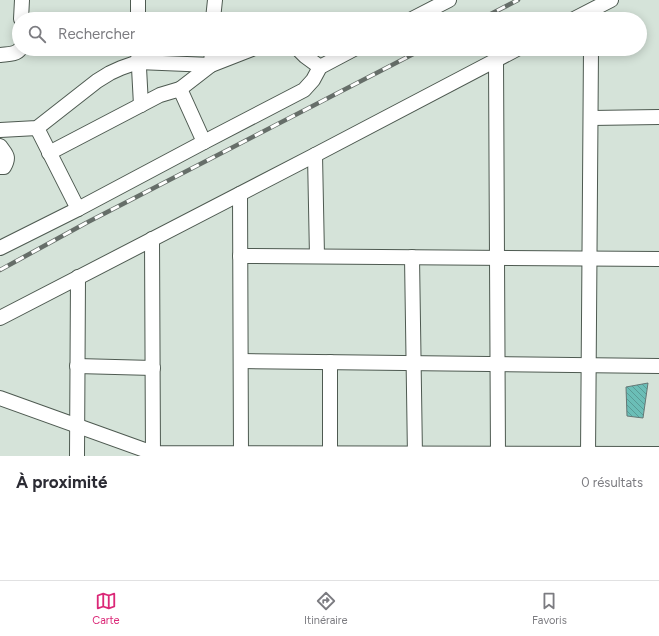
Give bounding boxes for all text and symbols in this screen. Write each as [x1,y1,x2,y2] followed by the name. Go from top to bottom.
[12,12,647,56] search box
[26,23,48,45] icon: search
[58,25,135,43] text: Rechercher
[16,472,107,492] text: À proximité
[581,475,643,490] text: 0 résultats
[92,590,120,627] tab: Carte
[304,590,348,627] tab: Itinéraire
[532,590,567,627] tab: Favoris

